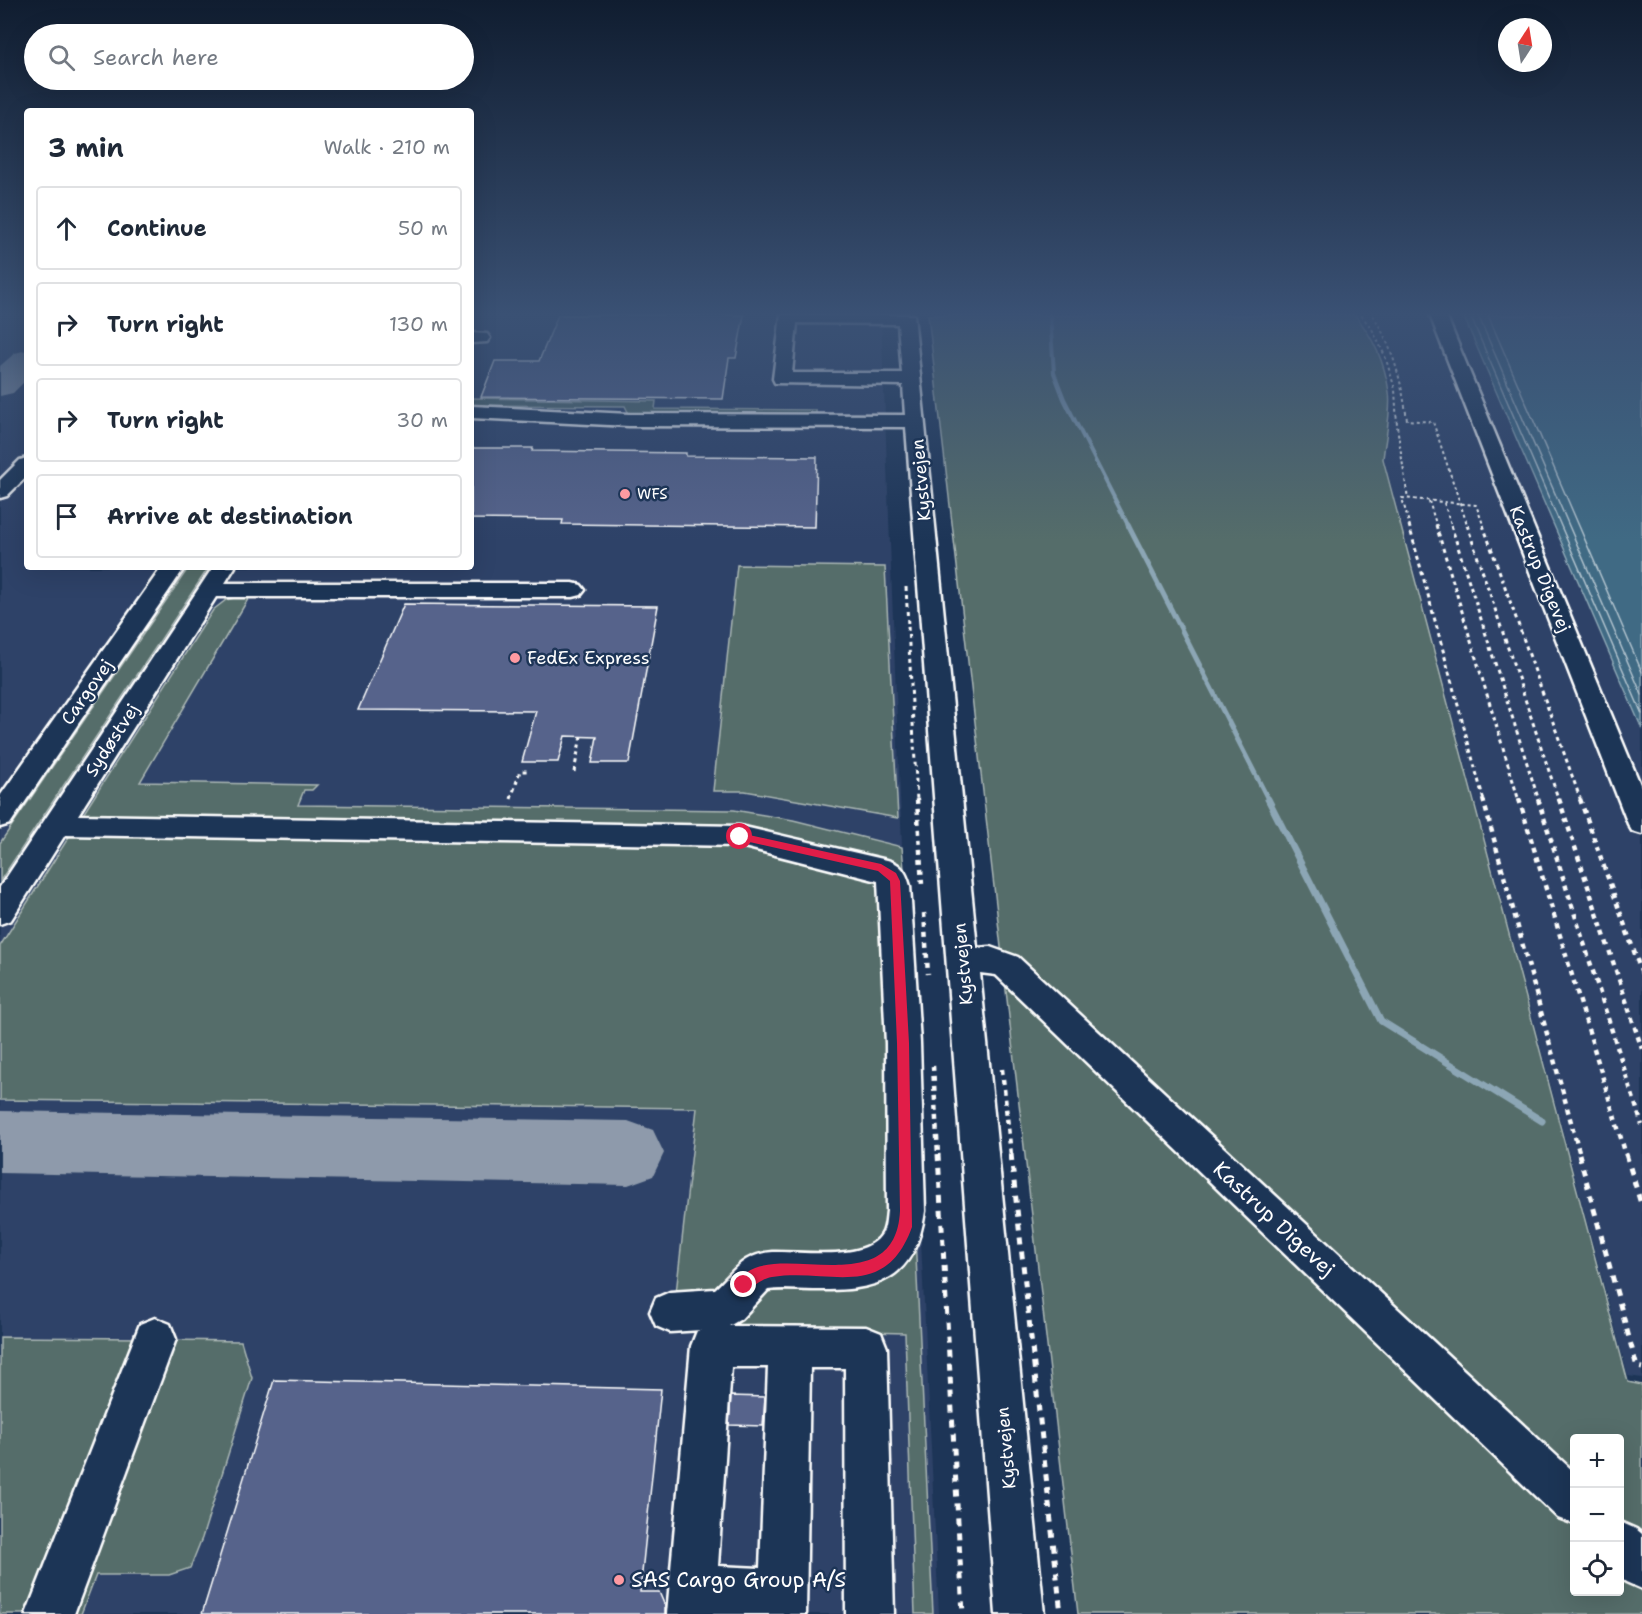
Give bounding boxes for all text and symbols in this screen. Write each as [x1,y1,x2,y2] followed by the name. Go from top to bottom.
[1498,18,1552,72] north arrow
[24,24,474,90] search box
[45,41,78,74] icon: search
[93,43,219,72] text: Search here
[48,130,124,165] text: 3 min
[324,134,450,160] text: Walk · 210 m
[50,212,83,245] icon: ahead
[107,214,207,243] text: Continue
[398,215,448,241] text: 50 m
[50,308,83,341] icon: right
[107,310,224,339] text: Turn right
[389,311,448,337] text: 130 m
[50,404,83,437] icon: right
[107,406,224,435] text: Turn right
[396,407,448,433] text: 30 m
[905,438,937,522] street label: Kystvejen
[637,484,668,504] place label: WFS
[618,487,632,501] marker: WFS
[50,500,83,533] icon: arrive
[107,502,353,531] text: Arrive at destination
[1504,502,1576,636] street label: Kastrup Digevej
[527,646,650,670] place label: FedEx Express
[508,651,522,665] marker: FedEx Express
[56,654,118,730] street label: Cargovej
[79,699,145,781] street label: Sydøstvej
[726,823,752,849] route start
[947,922,979,1006] street label: Kystvejen
[1207,1155,1341,1283] street label: Kastrup Digevej
[730,1271,756,1297] route end
[990,1406,1022,1490] street label: Kystvejen
[1570,1434,1624,1596] map controls
[1570,1434,1624,1488] button: +
[1570,1488,1624,1542] button: −
[1570,1542,1624,1596] button: locate
[631,1566,846,1594] place label: SAS Cargo Group A/S
[612,1573,626,1587] marker: SAS Cargo Group A/S

